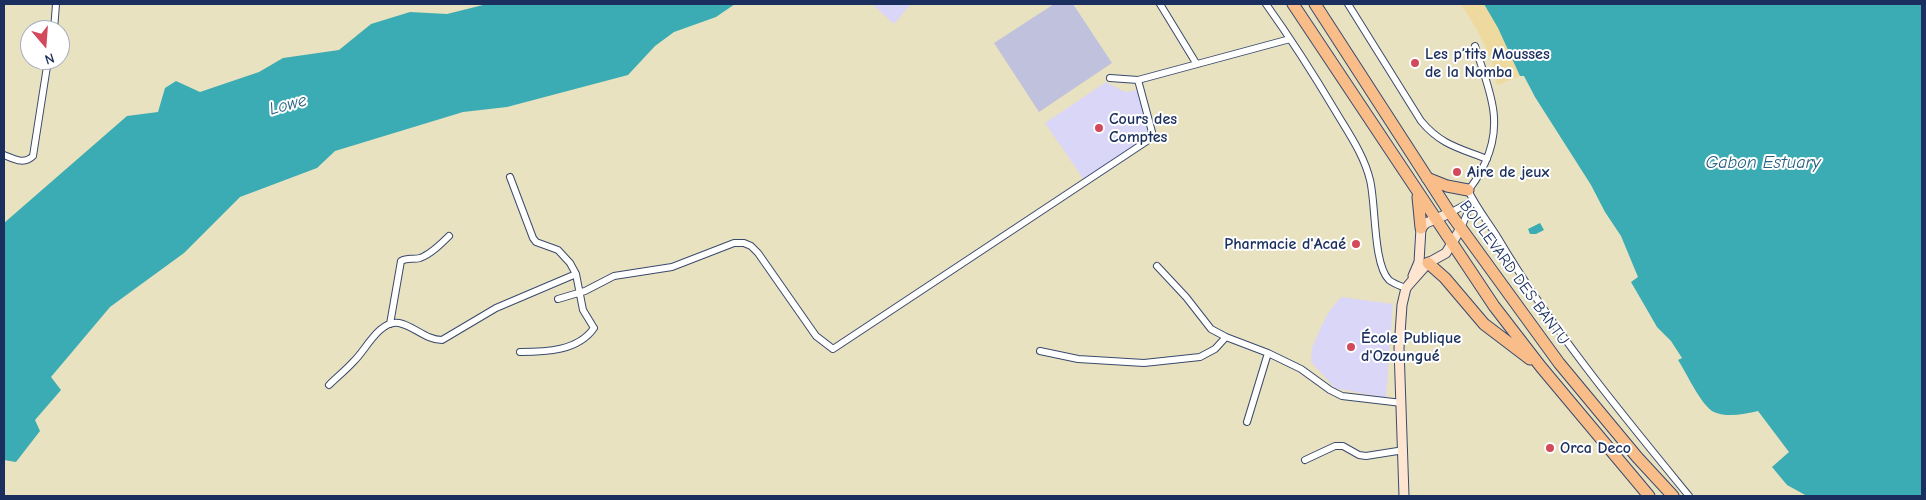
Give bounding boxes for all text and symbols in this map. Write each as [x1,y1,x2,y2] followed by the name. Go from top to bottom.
[20,20,70,70] north arrow
[1425,44,1550,82] place label: Les p’tits Mousses de la Nomba
[43,49,56,68] text: N
[1409,57,1421,69] marker: Les p’tits Mousses de la Nomba
[267,90,309,120] water label: Lowe
[1109,109,1177,147] place label: Cours des Comptes
[1093,122,1105,134] marker: Cours des Comptes
[1705,152,1821,174] water label: Gabon Estuary
[1467,162,1549,182] place label: Aire de jeux
[1451,166,1463,178] marker: Aire de jeux
[1455,197,1573,349] street label: BOULEVARD DES BANTU
[1224,234,1346,254] place label: Pharmacie d'Acaé
[1350,238,1362,250] marker: Pharmacie d'Acaé
[1361,328,1461,366] place label: École Publique d'Ozoungué
[1345,341,1357,353] marker: École Publique d'Ozoungué
[1560,438,1631,458] place label: Orca Deco
[1544,442,1556,454] marker: Orca Deco

